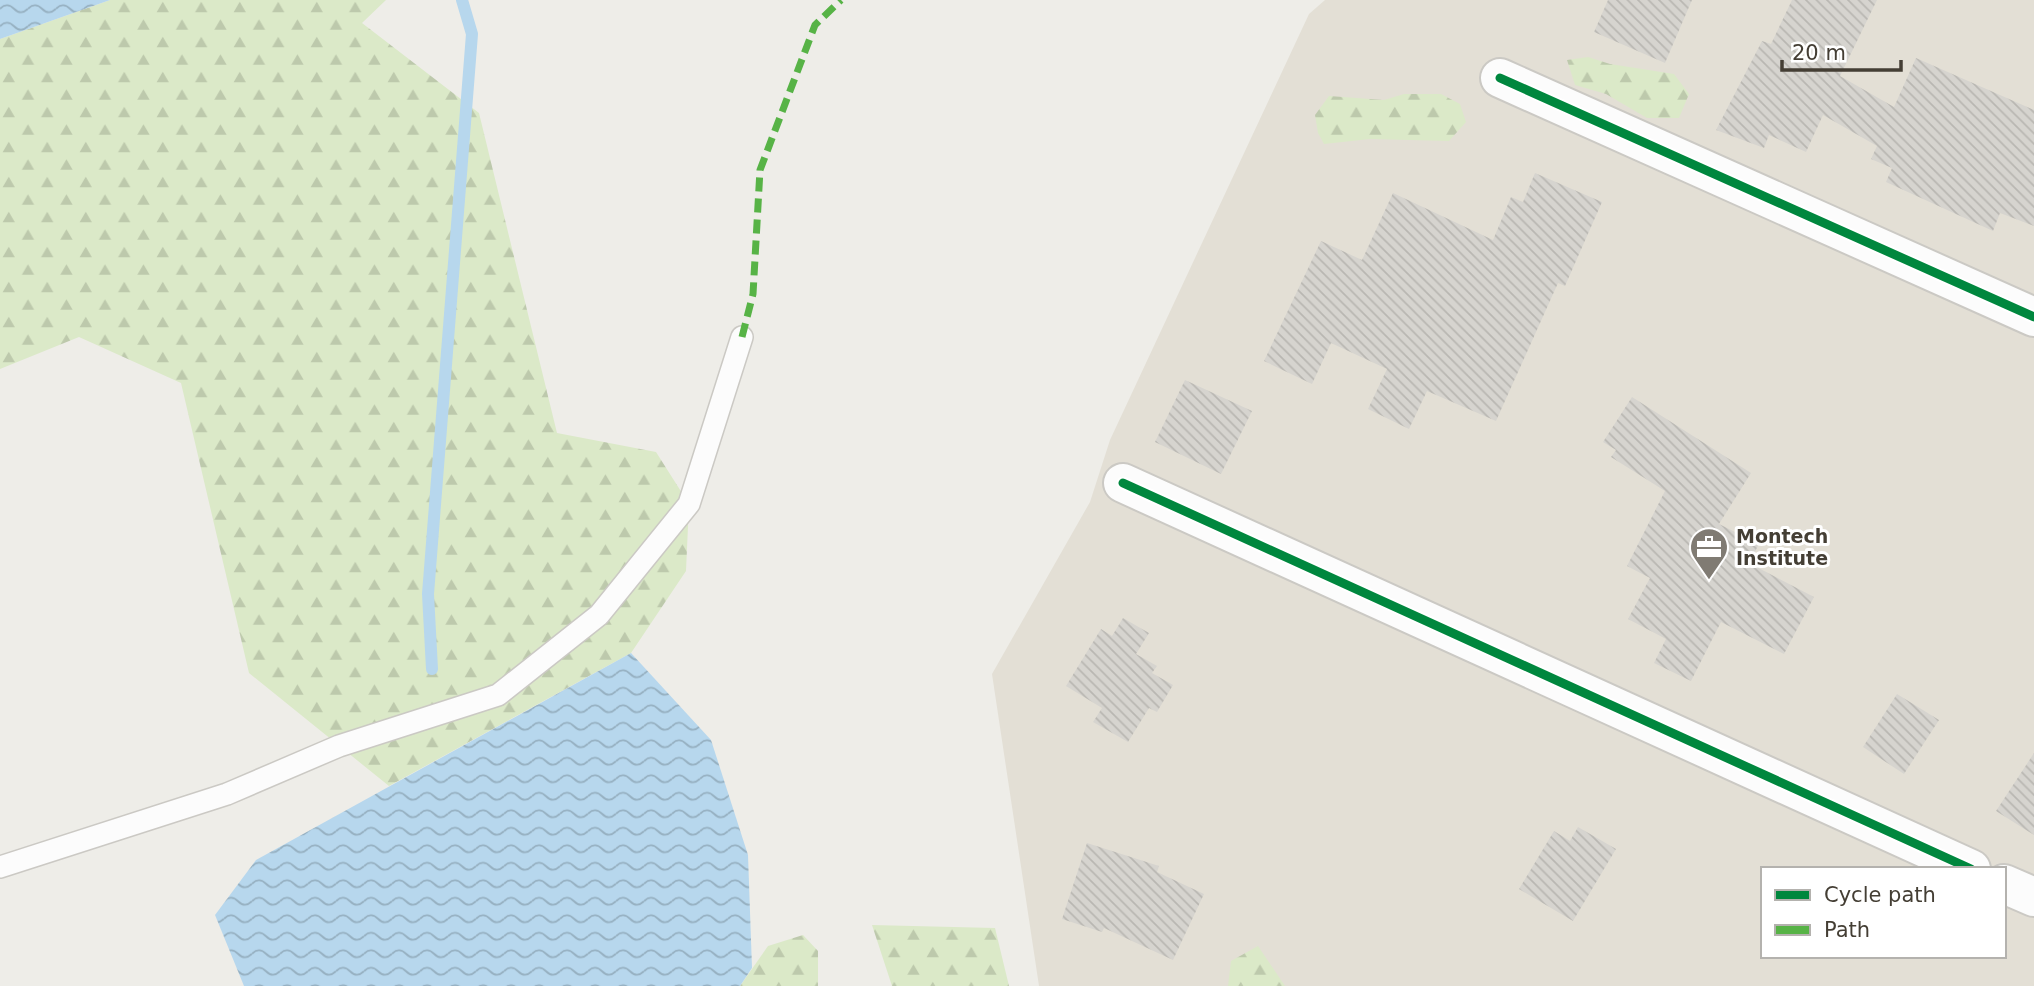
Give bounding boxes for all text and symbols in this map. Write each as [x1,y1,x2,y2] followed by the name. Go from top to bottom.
[1782,28,1901,72] scale bar
[1792,41,1846,65] text: 20 m
[1736,525,1828,569] place label: Montech Institute
[1688,526,1730,581] office icon: Montech Institute
[1761,867,2006,958] legend
[1824,883,1936,907] text: Cycle path
[1824,918,1870,942] text: Path

